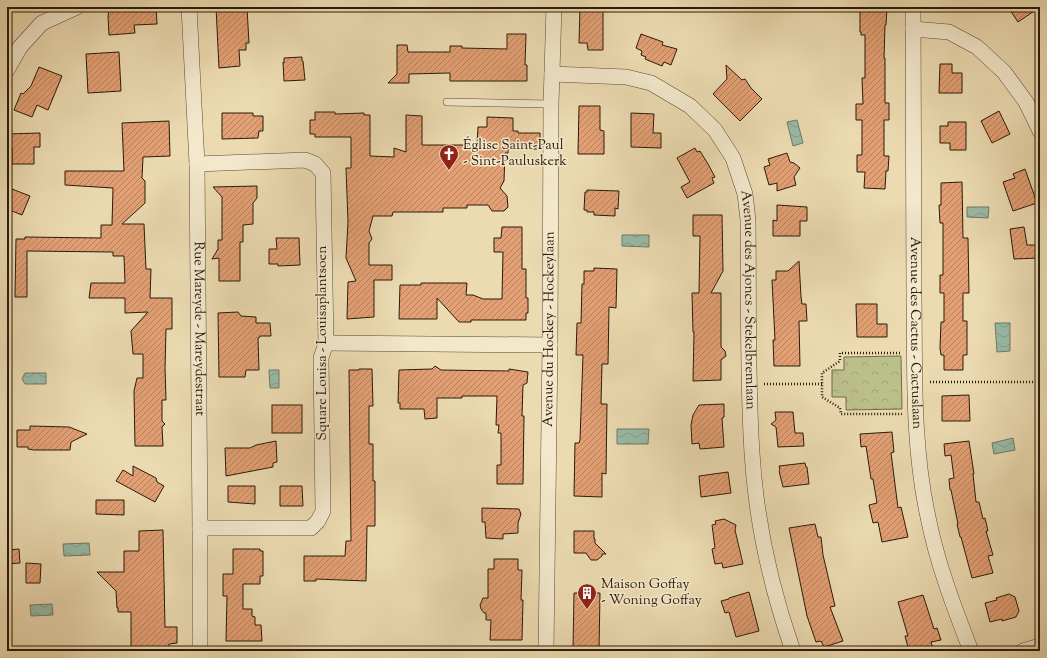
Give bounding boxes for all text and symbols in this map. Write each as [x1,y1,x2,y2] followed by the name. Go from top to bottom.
[463,136,567,172] place label: Église Saint-Paul - Sint-Pauluskerk
[438,143,460,171] church icon: Église Saint-Paul - Sint-Pauluskerk
[735,189,760,410] street label: Avenue des Ajoncs - Stekelbremlaan
[539,231,560,427] street label: Avenue du Hockey - Hockeylaan
[904,237,926,430] street label: Avenue des Cactus - Cactuslaan
[188,241,209,416] street label: Rue Mareyde - Mareydestraat
[313,246,333,440] street label: Square Louisa - Louisaplantsoen
[601,575,702,611] place label: Maison Goffay - Woning Goffay
[576,582,598,610] building icon: Maison Goffay - Woning Goffay

